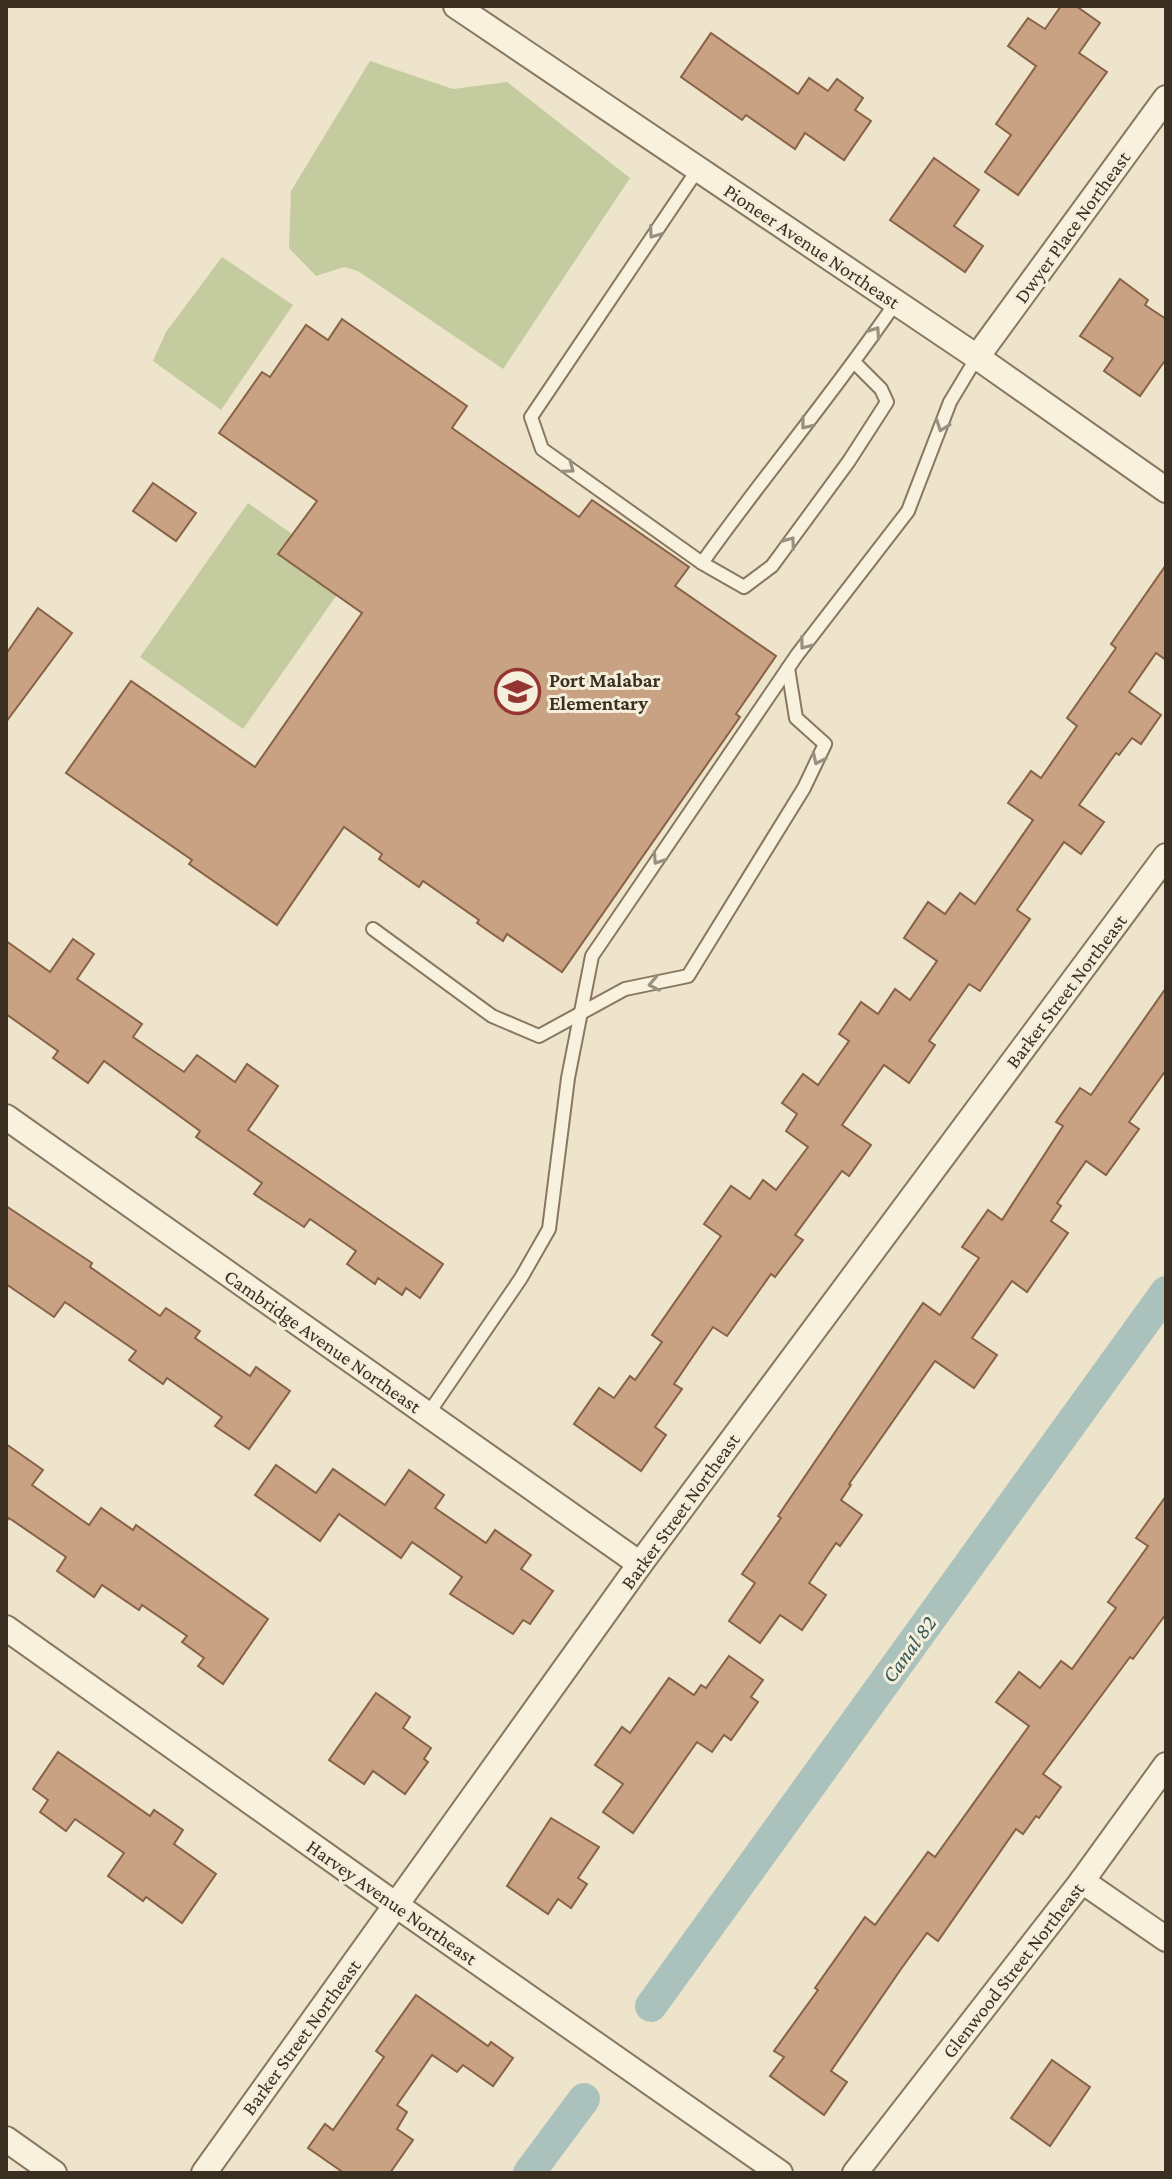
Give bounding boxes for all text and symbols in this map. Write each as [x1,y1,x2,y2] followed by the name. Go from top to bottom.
[1010,147,1135,308] street label: Dwyer Place Northeast
[720,179,904,313] street label: Pioneer Avenue Northeast
[649,225,664,239] one-way arrow
[866,327,881,341] one-way arrow
[802,415,816,430] one-way arrow
[935,418,952,432] one-way arrow
[560,458,574,473] one-way arrow
[780,536,795,550] one-way arrow
[801,636,815,650] one-way arrow
[494,668,542,716] school or university icon: Port Malabar Elementary
[549,669,661,714] place label: Port Malabar Elementary
[812,751,828,765] one-way arrow
[653,850,668,864] one-way arrow
[1001,909,1131,1072] street label: Barker Street Northeast
[647,975,661,992] one-way arrow
[220,1265,426,1418] street label: Cambridge Avenue Northeast
[616,1429,744,1593] street label: Barker Street Northeast
[876,1611,942,1687] water label: Canal 82
[302,1835,482,1970] street label: Harvey Avenue Northeast
[938,1878,1089,2062] street label: Glenwood Street Northeast
[237,1955,365,2119] street label: Barker Street Northeast

